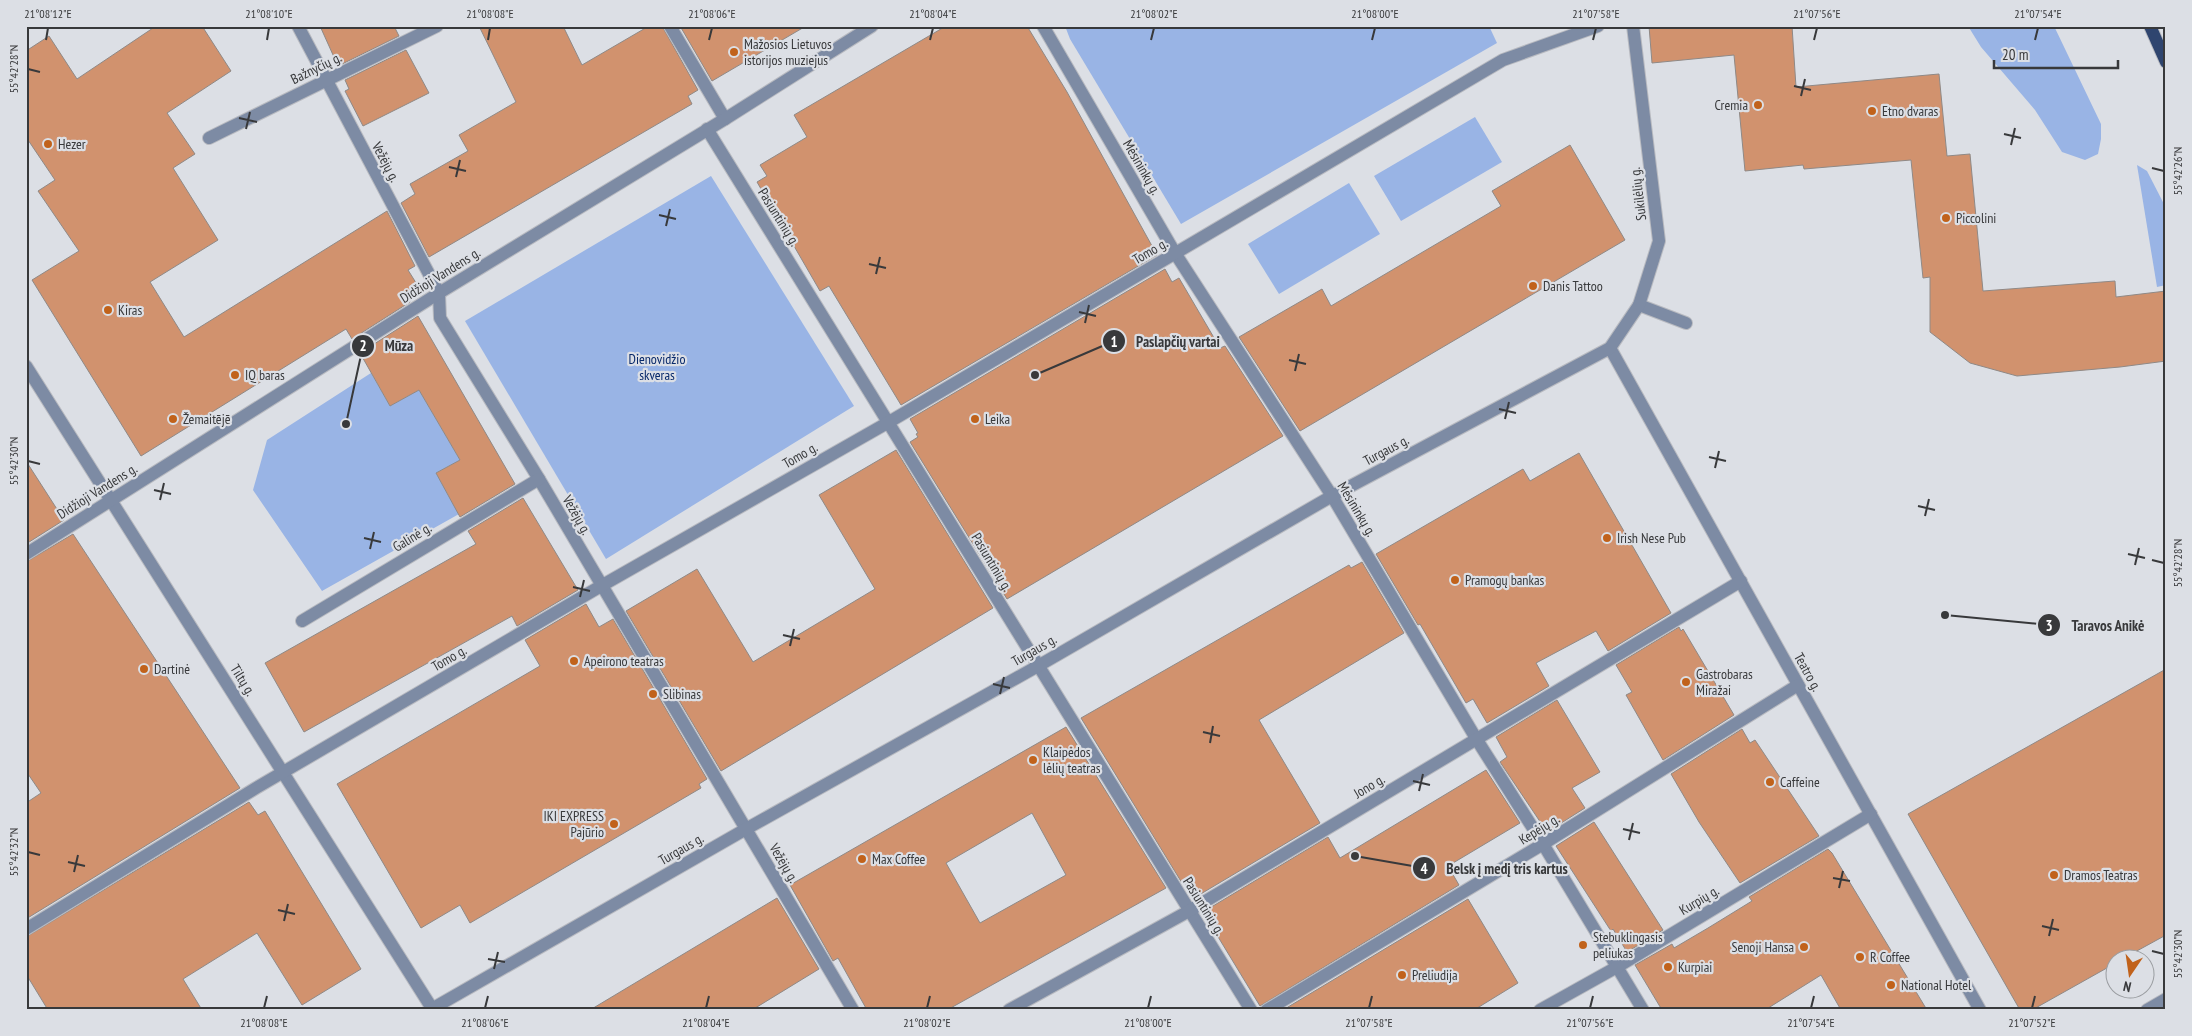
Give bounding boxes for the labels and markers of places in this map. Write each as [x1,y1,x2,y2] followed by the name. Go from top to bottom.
[744,35,832,69] place label: Mažosios Lietuvos istorijos muziejus
[728,46,740,58] marker: Mažosios Lietuvos istorijos muziejus
[1714,96,1748,114] place label: Cremia
[1752,99,1764,111] marker: Cremia
[1882,102,1939,120] place label: Etno dvaras
[1866,105,1878,117] marker: Etno dvaras
[58,135,86,153] place label: Hezer
[42,138,54,150] marker: Hezer
[1956,209,1996,227] place label: Piccolini
[1940,212,1952,224] marker: Piccolini
[1543,277,1603,295] place label: Danis Tattoo
[1527,280,1539,292] marker: Danis Tattoo
[118,301,142,319] place label: Kiras
[102,304,114,316] marker: Kiras
[1101,326,1230,356] callout: Paslapčių vartai
[350,331,424,361] callout: Mūza
[245,366,285,384] place label: IQ baras
[229,369,241,381] marker: IQ baras
[183,410,231,428] place label: Žemaitējē
[985,410,1010,428] place label: Leika
[167,413,179,425] marker: Žemaitējē
[969,413,981,425] marker: Leika
[1617,529,1686,547] place label: Irish Nese Pub
[1601,532,1613,544] marker: Irish Nese Pub
[1465,571,1544,589] place label: Pramogų bankas
[1449,574,1461,586] marker: Pramogų bankas
[2036,610,2155,640] callout: Taravos Anikė
[584,652,664,670] place label: Apeirono teatras
[568,655,580,667] marker: Apeirono teatras
[154,660,190,678] place label: Dartinė
[138,663,150,675] marker: Dartinė
[1696,665,1753,699] place label: Gastrobaras Miražai
[1680,676,1692,688] marker: Gastrobaras Miražai
[663,685,701,703] place label: Slibinas
[647,688,659,700] marker: Slibinas
[1043,743,1101,777] place label: Klaipėdos lėlių teatras
[1027,754,1039,766] marker: Klaipėdos lėlių teatras
[1780,773,1820,791] place label: Caffeine
[1764,776,1776,788] marker: Caffeine
[544,807,604,841] place label: IKI EXPRESS Pajūrio
[608,818,620,830] marker: IKI EXPRESS Pajūrio
[872,850,926,868] place label: Max Coffee
[856,853,868,865] marker: Max Coffee
[1411,853,1578,883] callout: Belsk į medį tris kartus
[2064,866,2138,884] place label: Dramos Teatras
[2048,869,2060,881] marker: Dramos Teatras
[1593,928,1663,962] place label: Stebuklingasis peliukas
[1731,938,1794,956] place label: Senoji Hansa
[1577,939,1589,951] marker: Stebuklingasis peliukas
[1798,941,1810,953] marker: Senoji Hansa
[1870,948,1910,966] place label: R Coffee
[1854,951,1866,963] marker: R Coffee
[1678,958,1712,976] place label: Kurpiai
[1662,961,1674,973] marker: Kurpiai
[1412,966,1458,984] place label: Preliudija
[1396,969,1408,981] marker: Preliudija
[1901,976,1972,994] place label: National Hotel
[1885,979,1897,991] marker: National Hotel

